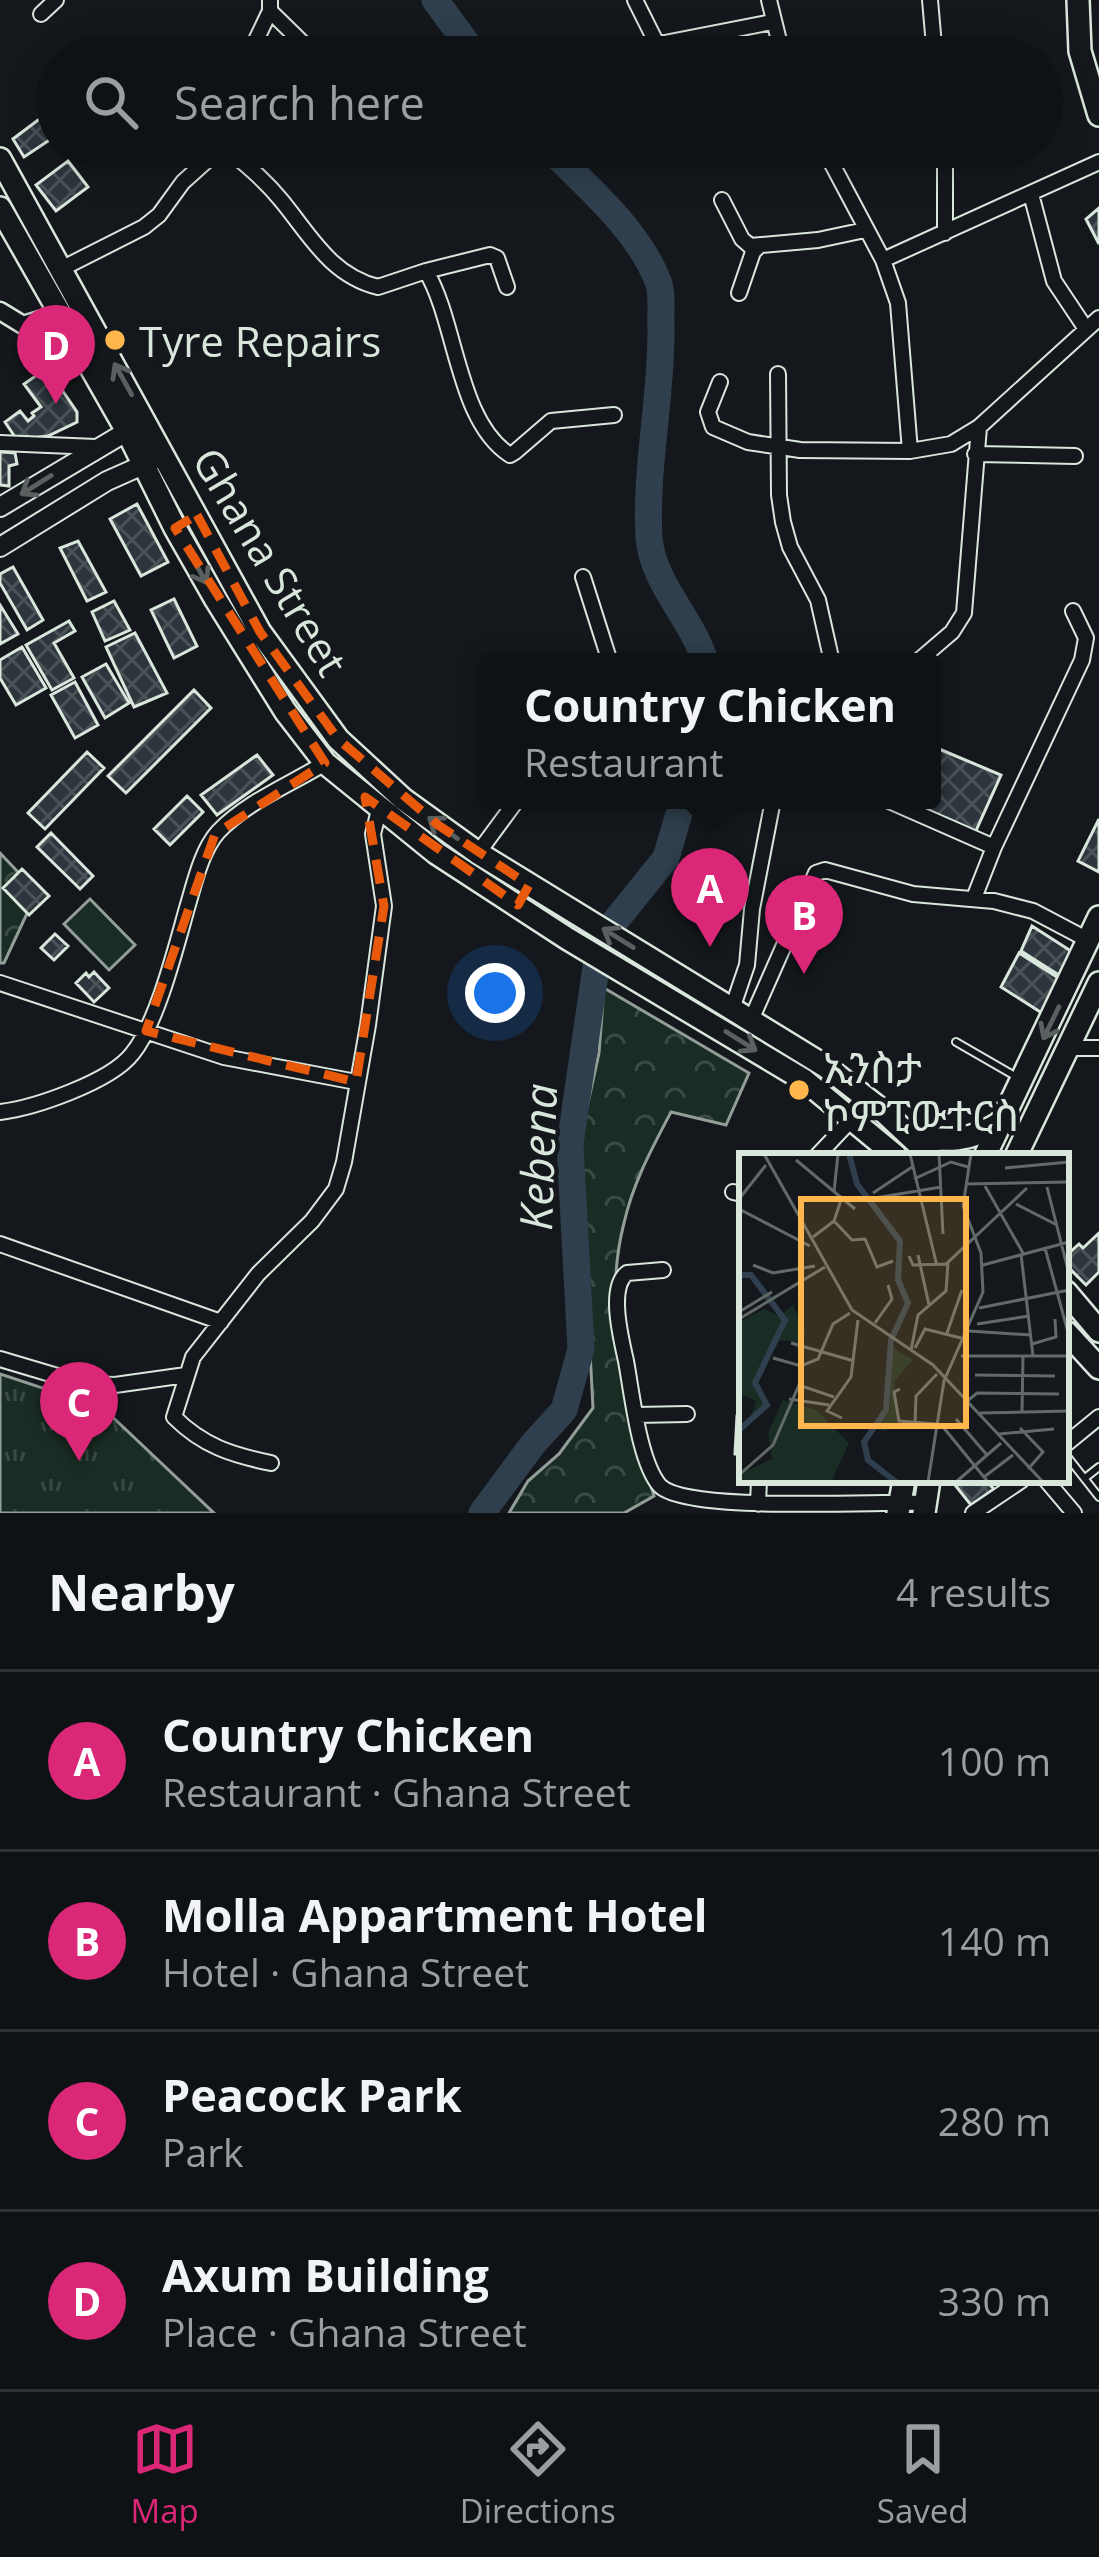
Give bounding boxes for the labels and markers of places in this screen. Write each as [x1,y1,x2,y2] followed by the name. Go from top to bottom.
[17,305,95,404] pin: D
[139,312,381,369] place label: Tyre Repairs
[102,327,128,353] marker: Tyre Repairs
[671,848,749,947] pin: A
[765,875,843,974] pin: B
[823,1038,1019,1143] place label: ኢንስታ ኮምፒውተርስ
[786,1077,812,1103] marker: ኢንስታ ኮምፒውተርስ
[40,1362,118,1461] pin: C

